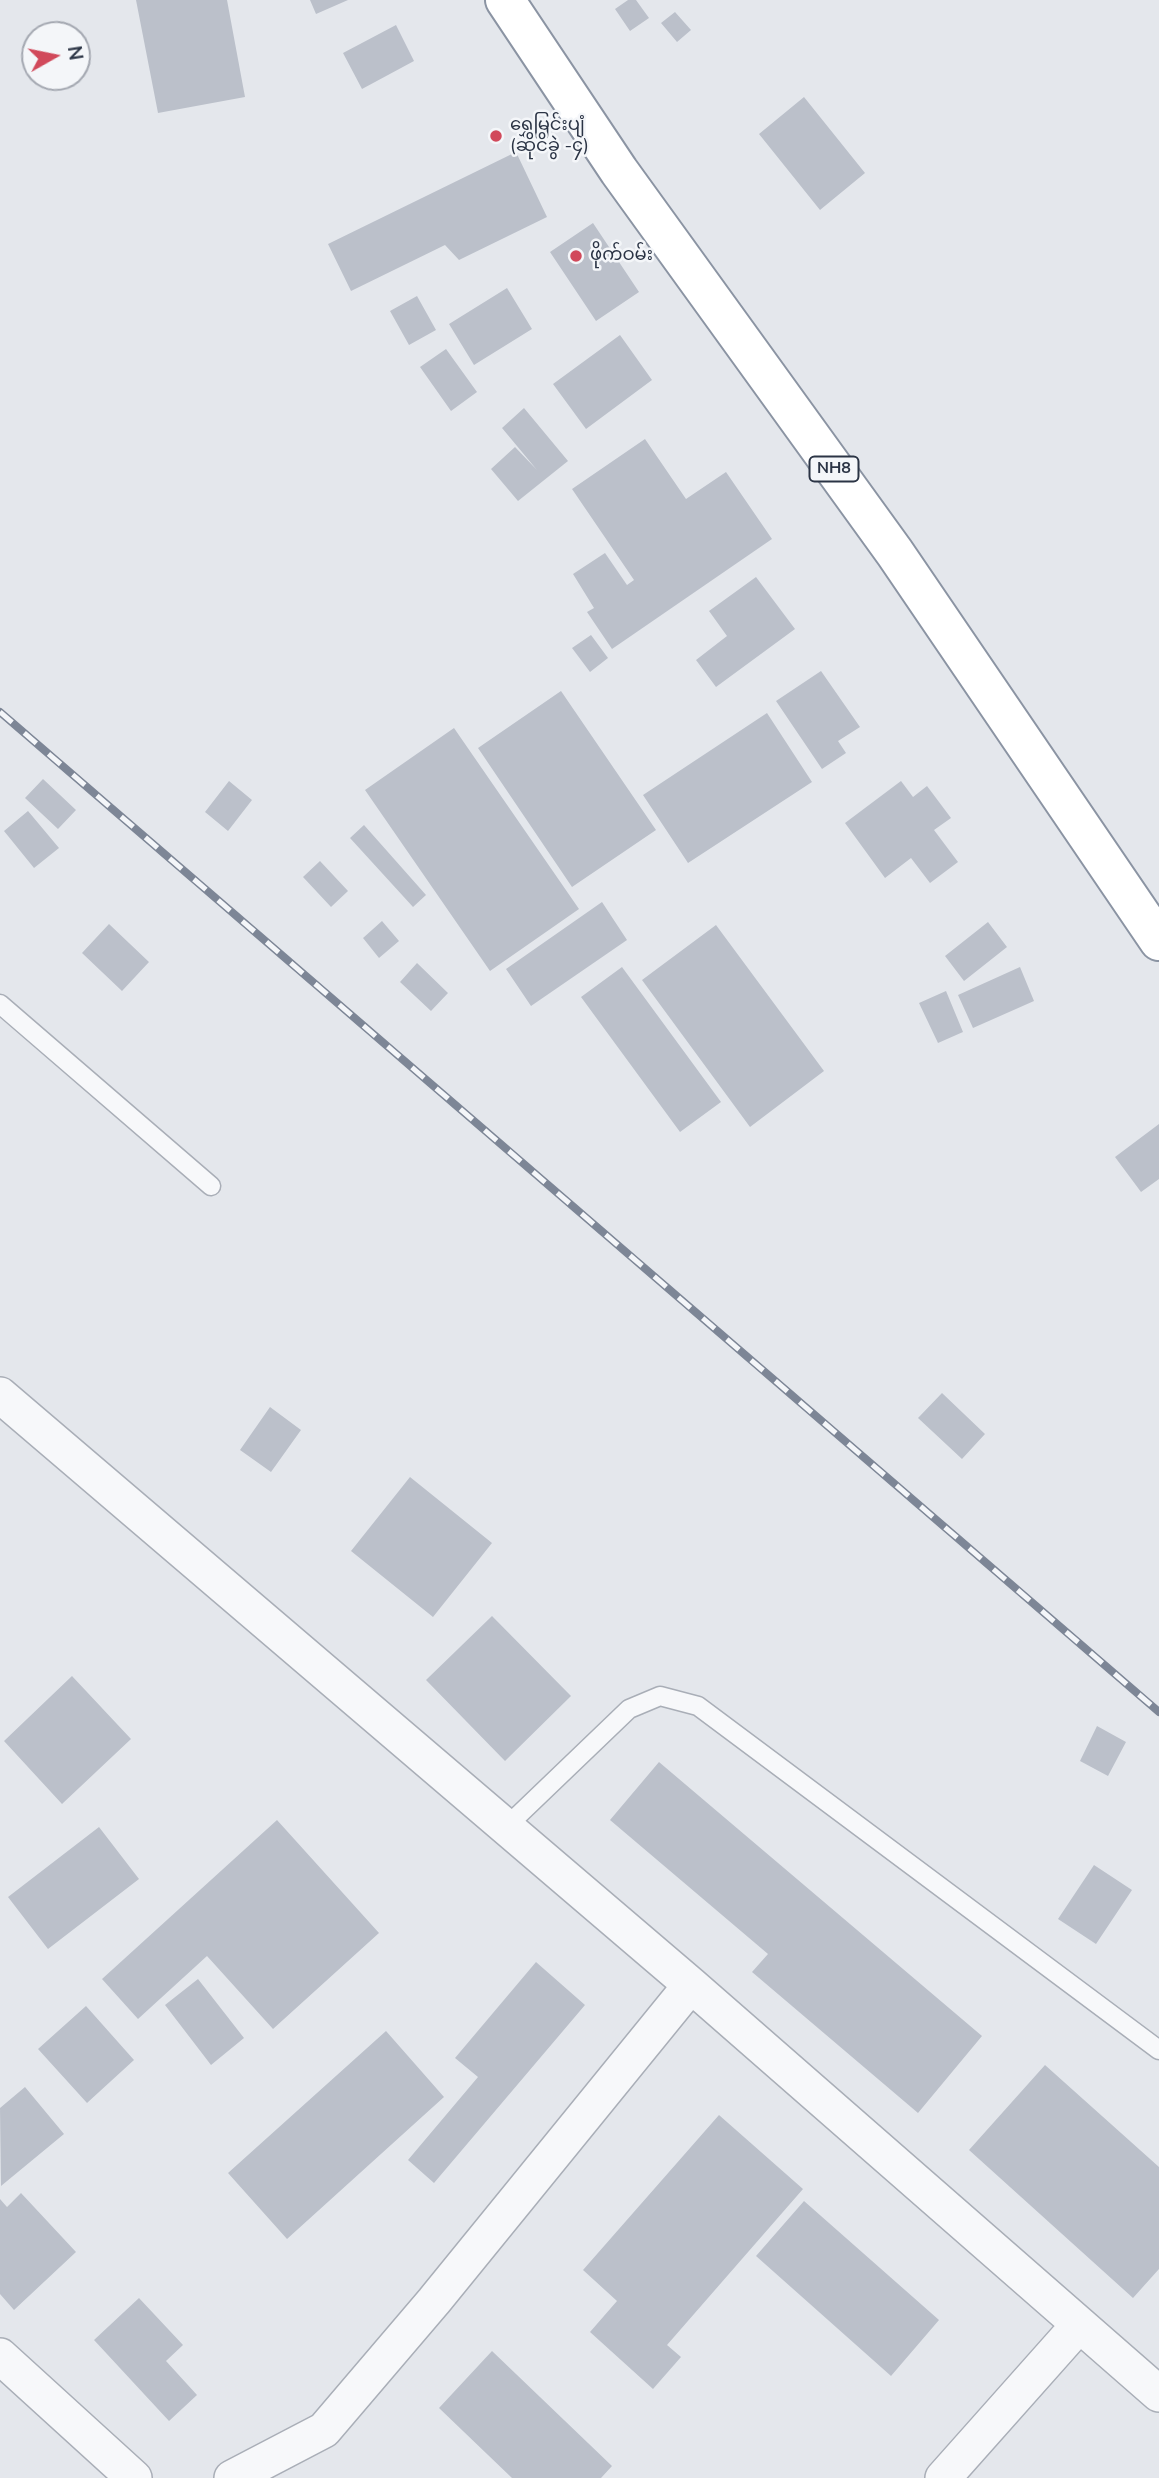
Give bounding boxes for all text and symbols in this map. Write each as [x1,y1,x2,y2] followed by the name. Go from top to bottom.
[21,21,91,91] north arrow
[61,44,89,62] text: N
[510,115,589,158] place label: ရွှေမြင်းပျံ (ဆိုငိခွဲ -၄)
[488,128,504,144] marker: ရွှေမြင်းပျံ (ဆိုငိခွဲ -၄)
[590,245,653,267] place label: ဖိုက်ဝမ်း
[568,248,584,264] marker: ဖိုက်ဝမ်း
[810,456,858,482] road number: NH8

